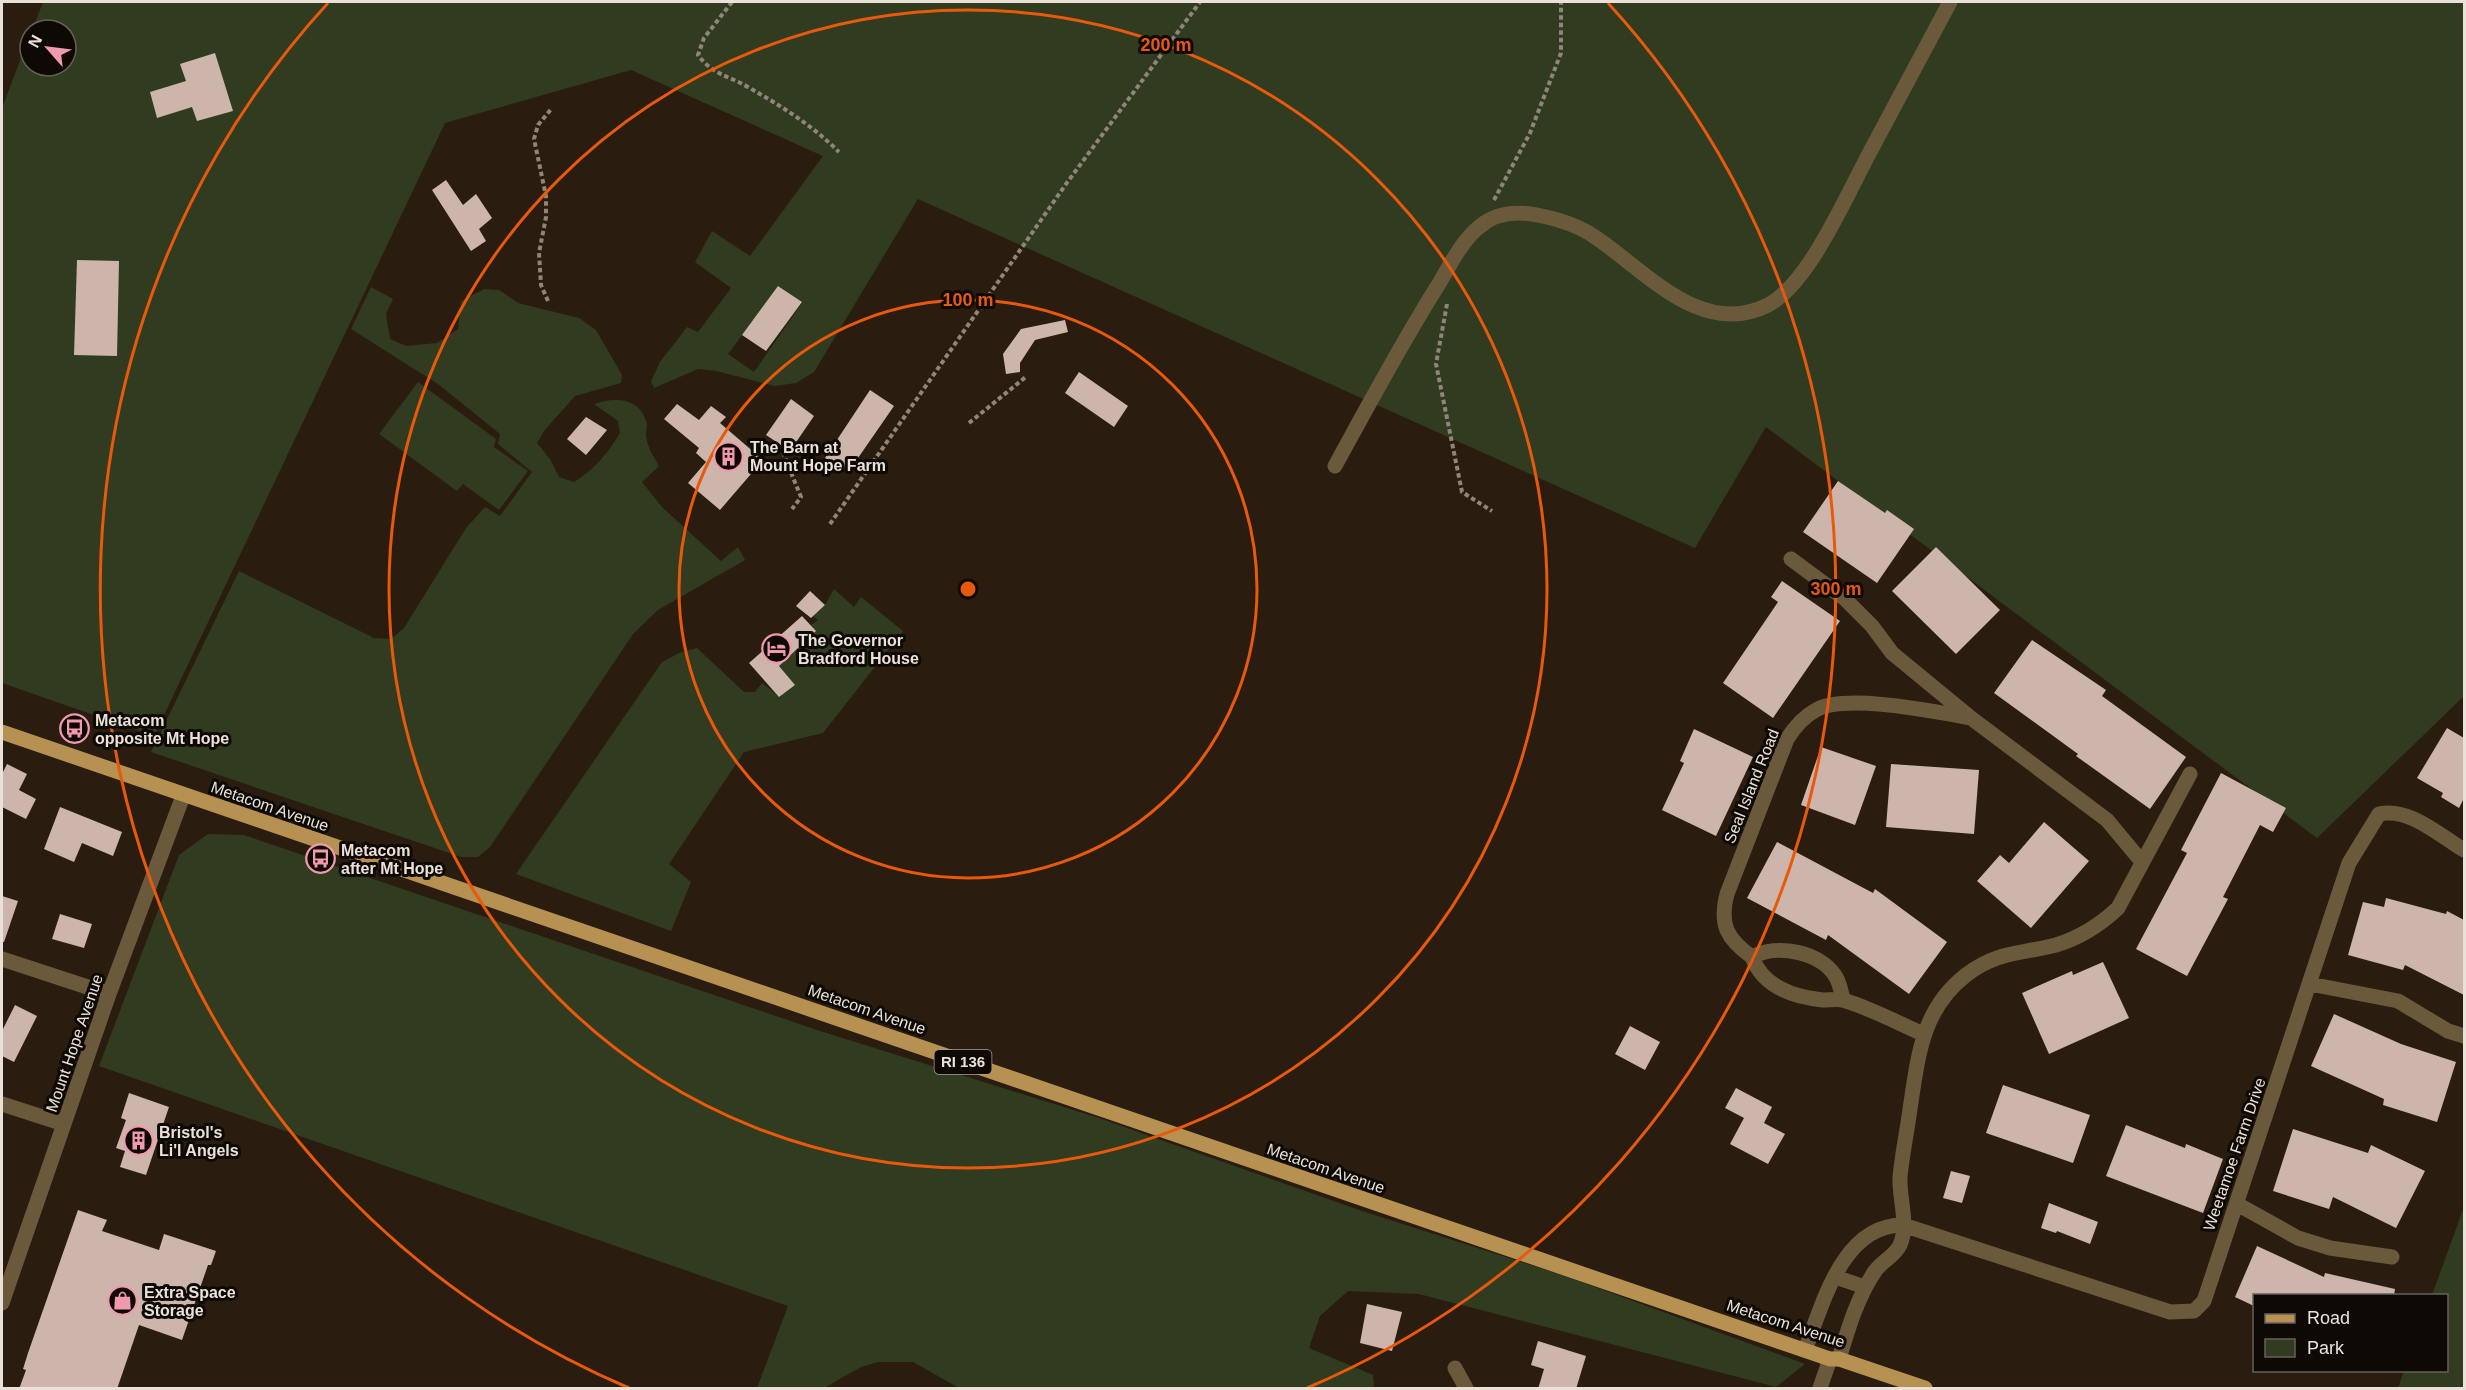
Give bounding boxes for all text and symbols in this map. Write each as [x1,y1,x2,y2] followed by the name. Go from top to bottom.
[18,18,78,78] north arrow
[25,32,45,50] text: N
[1140,35,1192,55] text: 200 m
[942,290,994,310] text: 100 m
[750,439,886,474] place label: The Barn at Mount Hope Farm
[713,440,745,472] building icon: The Barn at Mount Hope Farm
[958,579,978,599] centre of rings
[1810,579,1862,599] text: 300 m
[798,632,919,667] place label: The Governor Bradford House
[761,633,793,665] hotel icon: The Governor Bradford House
[95,712,229,747] place label: Metacom opposite Mt Hope
[58,713,90,745] bus stop icon: Metacom opposite Mt Hope
[1721,727,1782,846] street label: Seal Island Road
[209,778,331,835] street label: Metacom Avenue
[341,842,443,877] place label: Metacom after Mt Hope
[304,843,336,875] bus stop icon: Metacom after Mt Hope
[43,972,106,1114] street label: Mount Hope Avenue
[806,981,928,1038] street label: Metacom Avenue
[934,1050,992,1074] road number: RI 136
[2200,1075,2269,1233] street label: Weetamoe Farm Drive
[159,1124,239,1159] place label: Bristol's Li'l Angels
[122,1125,154,1157] building icon: Bristol's Li'l Angels
[1265,1140,1387,1197] street label: Metacom Avenue
[144,1284,236,1319] place label: Extra Space Storage
[107,1285,139,1317] shop icon: Extra Space Storage
[2253,1294,2448,1372] legend
[1725,1296,1847,1351] street label: Metacom Avenue
[2307,1308,2350,1328] text: Road
[2307,1338,2345,1358] text: Park

